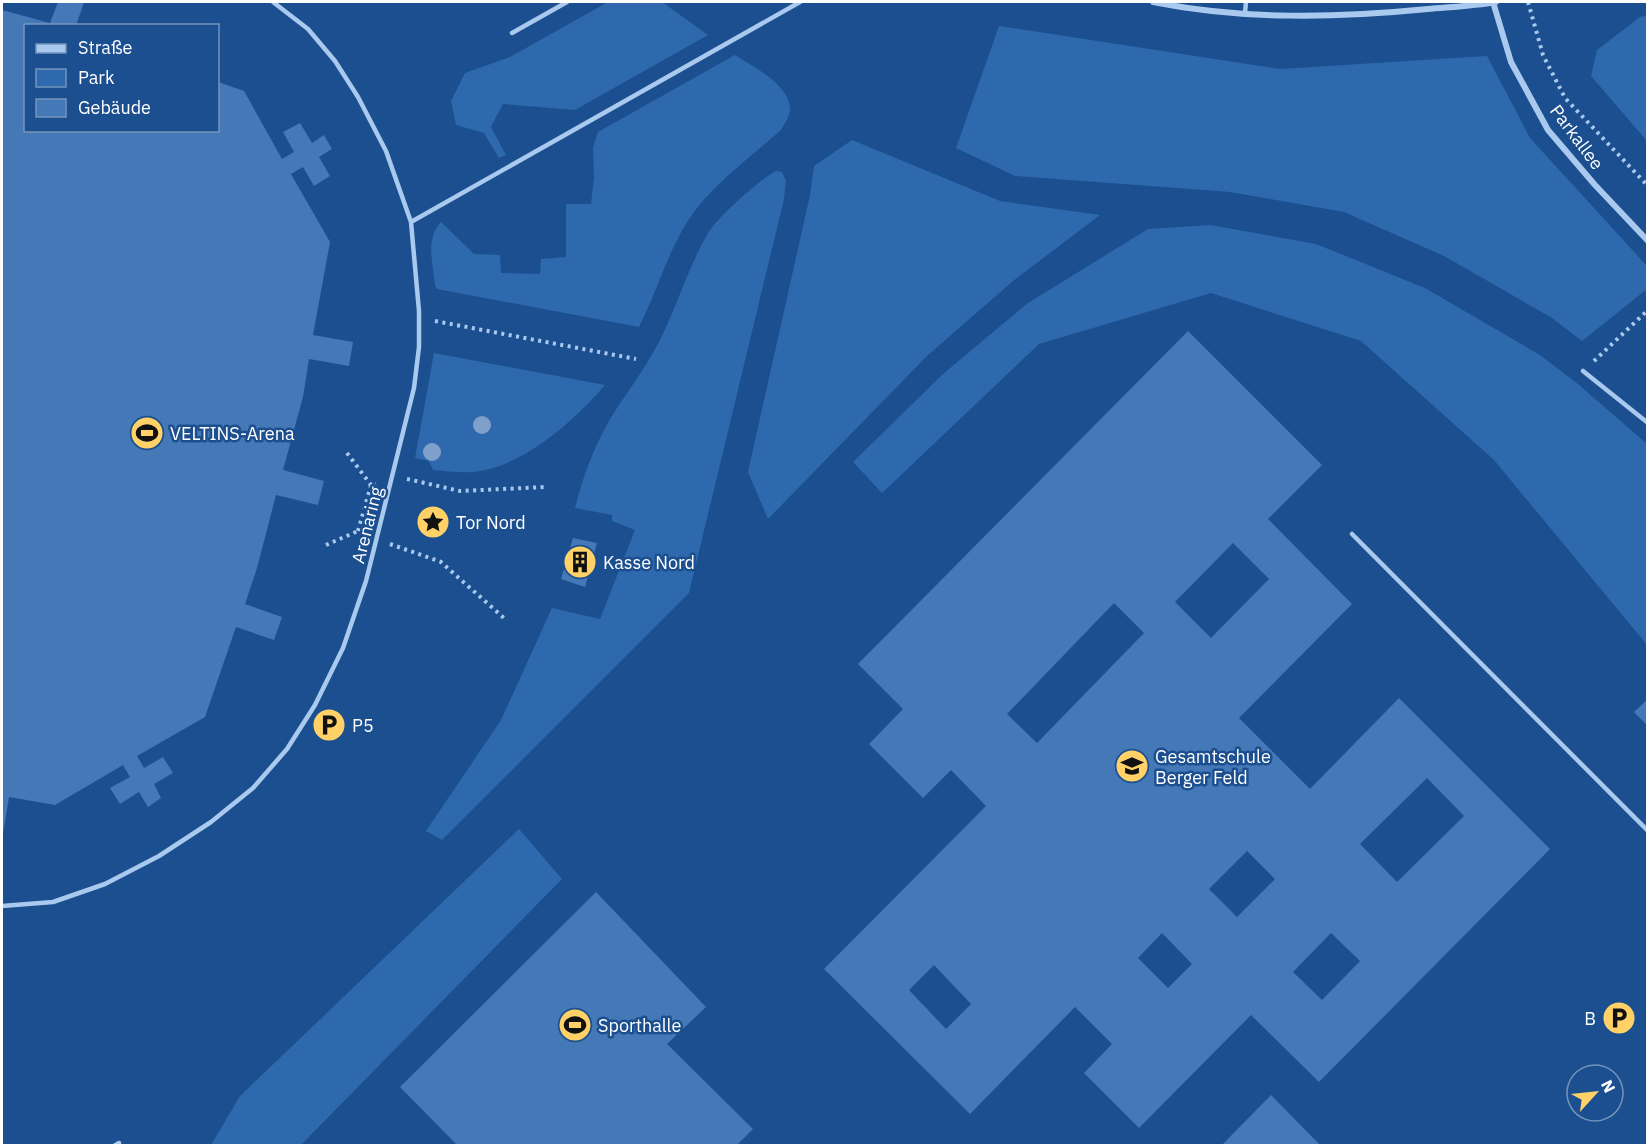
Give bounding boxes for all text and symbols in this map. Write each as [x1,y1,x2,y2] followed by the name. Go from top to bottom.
[24,24,219,132] legend
[78,36,132,59] text: Straße
[78,66,115,89] text: Park
[78,96,151,119] text: Gebäude
[1545,100,1609,174] street label: Parkallee
[129,415,165,451] sports icon: VELTINS-Arena
[170,422,295,445] place label: VELTINS-Arena
[346,484,388,566] street label: Arenaring
[415,504,451,540] place icon: Tor Nord
[456,511,526,534] place label: Tor Nord
[562,544,598,580] building icon: Kasse Nord
[603,551,695,574] place label: Kasse Nord
[311,707,347,743] parking icon: P5
[352,714,374,737] place label: P5
[1155,745,1271,789] place label: Gesamtschule Berger Feld
[1114,748,1150,784] school or university icon: Gesamtschule Berger Feld
[1601,1000,1637,1036] parking icon: B
[557,1007,593,1043] sports icon: Sporthalle
[1584,1007,1596,1030] place label: B
[598,1014,682,1037] place label: Sporthalle
[1565,1063,1625,1123] north arrow
[1597,1076,1620,1096] text: N

